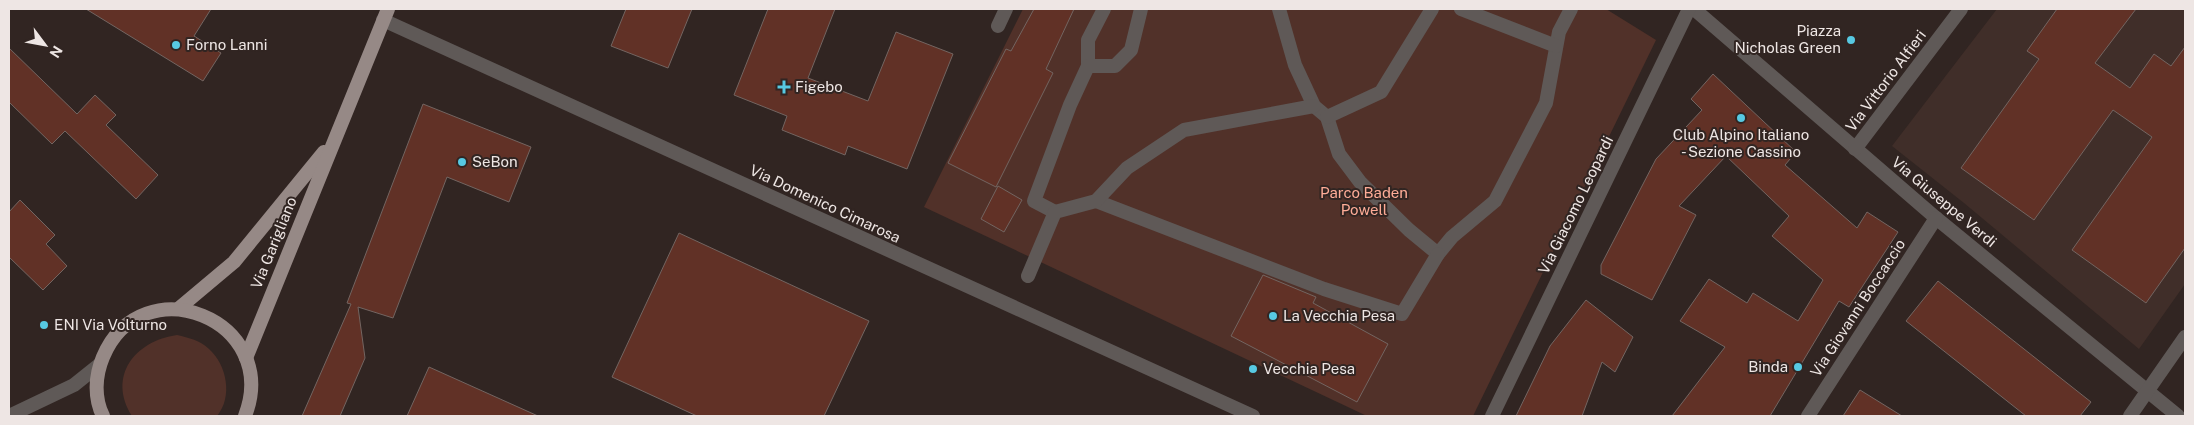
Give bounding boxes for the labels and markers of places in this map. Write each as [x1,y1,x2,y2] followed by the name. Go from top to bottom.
[1735,22,1841,56] place label: Piazza Nicholas Green
[1845,34,1857,46] marker: Piazza Nicholas Green
[186,36,267,53] place label: Forno Lanni
[170,39,182,51] marker: Forno Lanni
[795,78,843,95] place label: Figebo
[777,80,791,94] marker: Figebo
[1735,112,1747,124] marker: Club Alpino Italiano - Sezione Cassino
[1673,126,1809,160] place label: Club Alpino Italiano - Sezione Cassino
[472,153,518,170] place label: SeBon
[456,156,468,168] marker: SeBon
[1283,307,1395,324] place label: La Vecchia Pesa
[1267,310,1279,322] marker: La Vecchia Pesa
[54,316,167,333] place label: ENI Via Volturno
[38,319,50,331] marker: ENI Via Volturno
[1748,358,1788,375] place label: Binda
[1263,360,1355,377] place label: Vecchia Pesa
[1792,361,1804,373] marker: Binda
[1247,363,1259,375] marker: Vecchia Pesa

